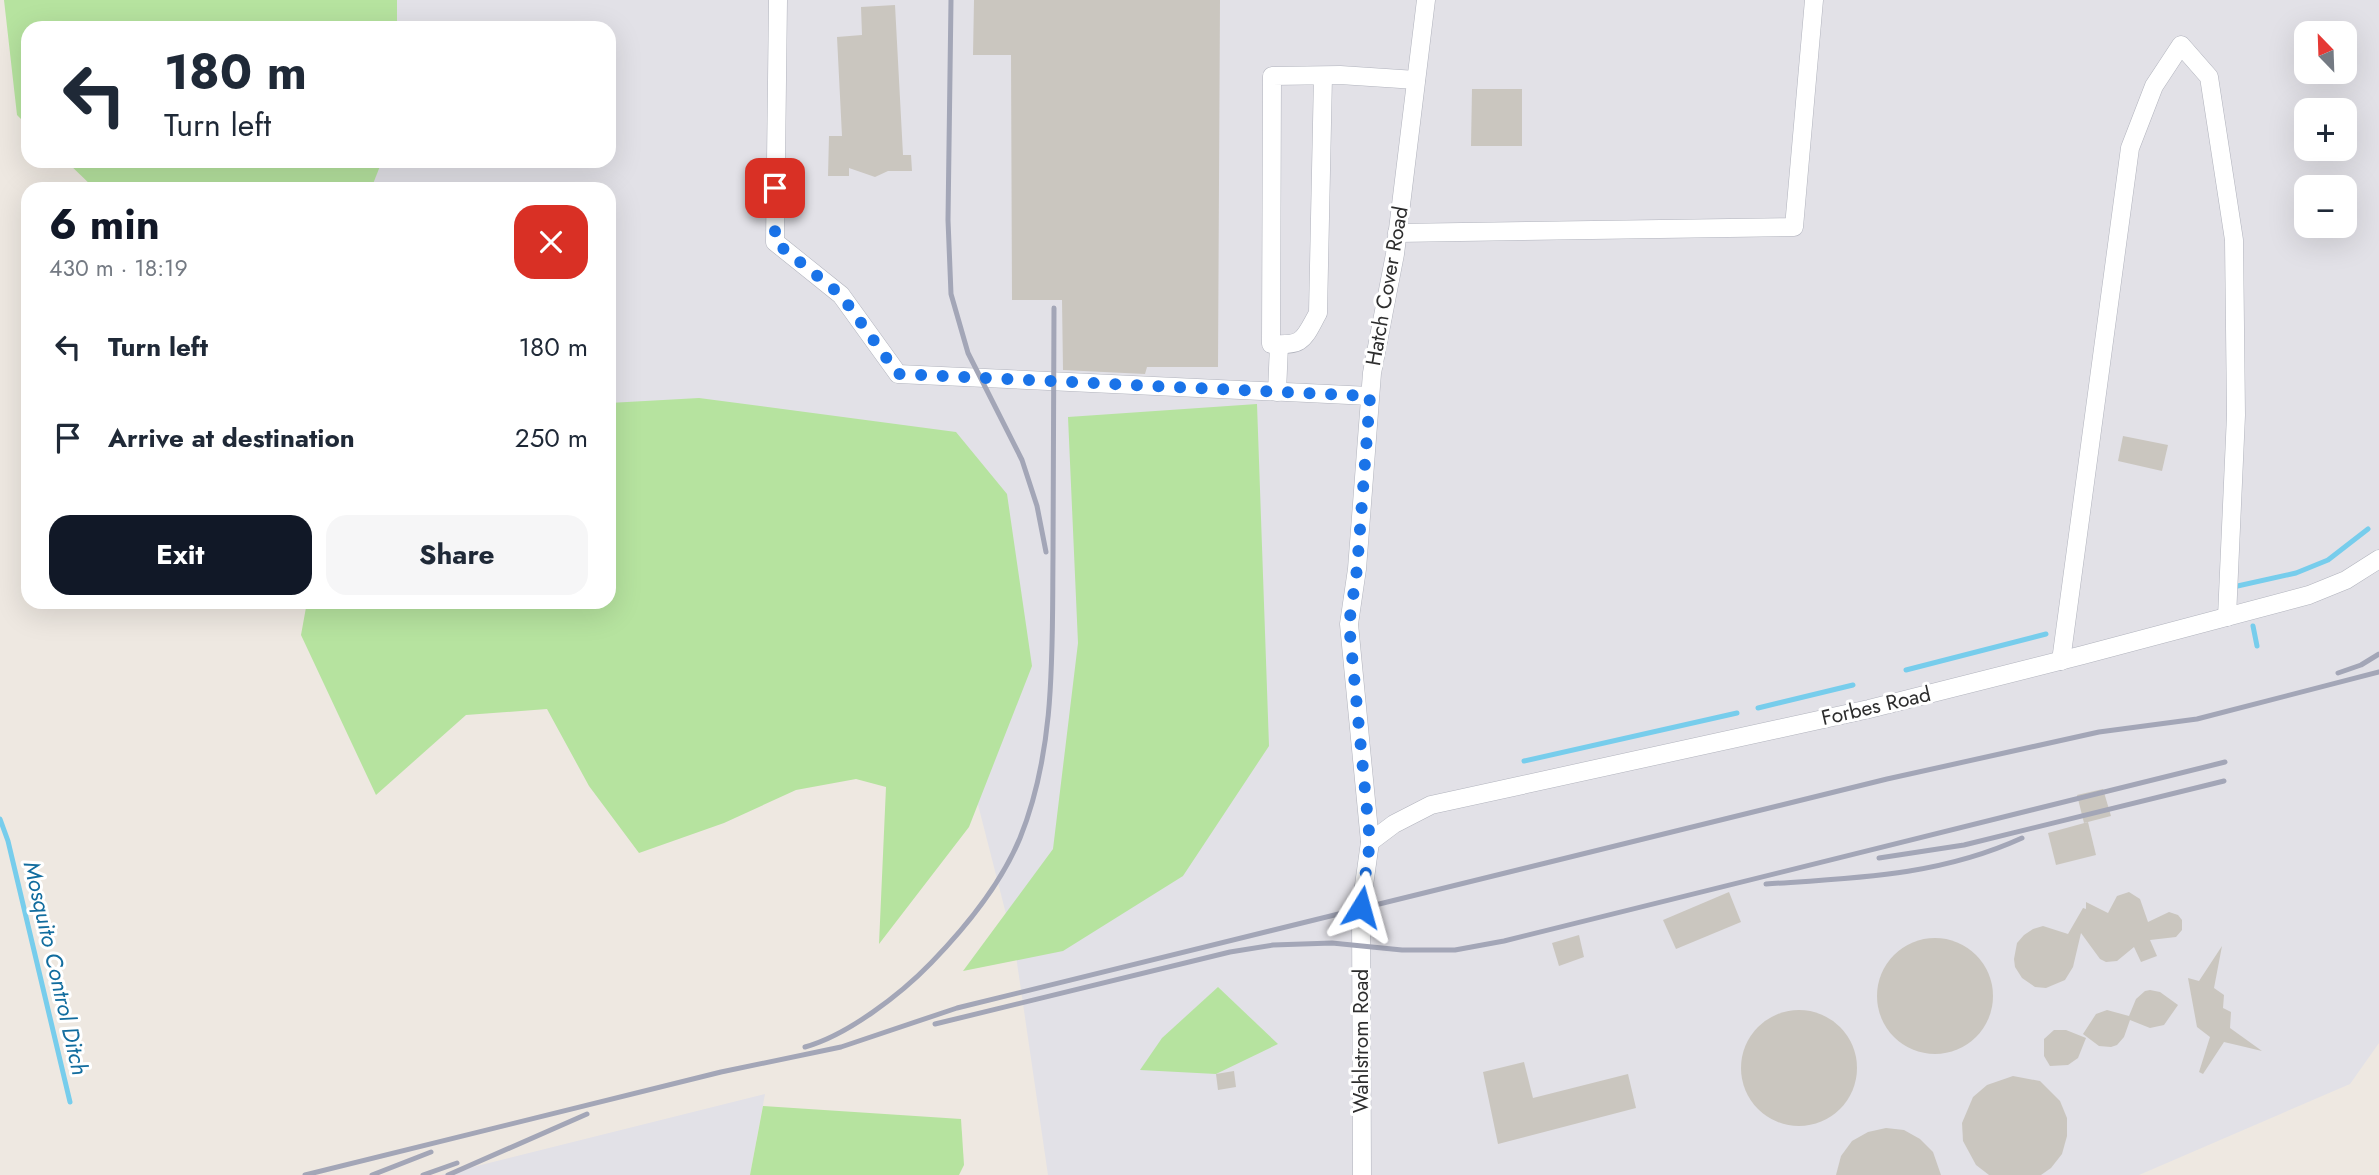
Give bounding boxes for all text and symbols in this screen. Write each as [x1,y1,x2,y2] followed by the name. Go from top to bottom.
[2294,21,2357,84] north arrow
[2294,21,2357,238] map controls
[164,37,307,107] text: 180 m
[49,49,140,140] icon: left
[2294,98,2357,161] button: +
[164,102,271,148] text: Turn left
[745,158,805,218] pin
[756,169,794,207] icon: arrive
[2294,175,2357,238] button: −
[49,194,160,255] text: 6 min
[1358,204,1416,368] street label: Hatch Cover Road
[514,205,588,279] button: close
[49,251,188,285] text: 430 m · 18:19
[49,328,87,366] icon: left
[108,328,208,366] text: Turn left
[518,328,588,366] text: 180 m
[49,419,87,457] icon: arrive
[108,419,355,457] text: Arrive at destination
[515,419,588,457] text: 250 m
[49,515,312,595] button: Exit
[326,515,588,595] button: Share
[1818,679,1934,733] street label: Forbes Road
[15,858,97,1078] water label: Mosquito Control Ditch
[1324,870,1398,944] position arrow
[1346,969,1376,1113] street label: Wahlstrom Road

